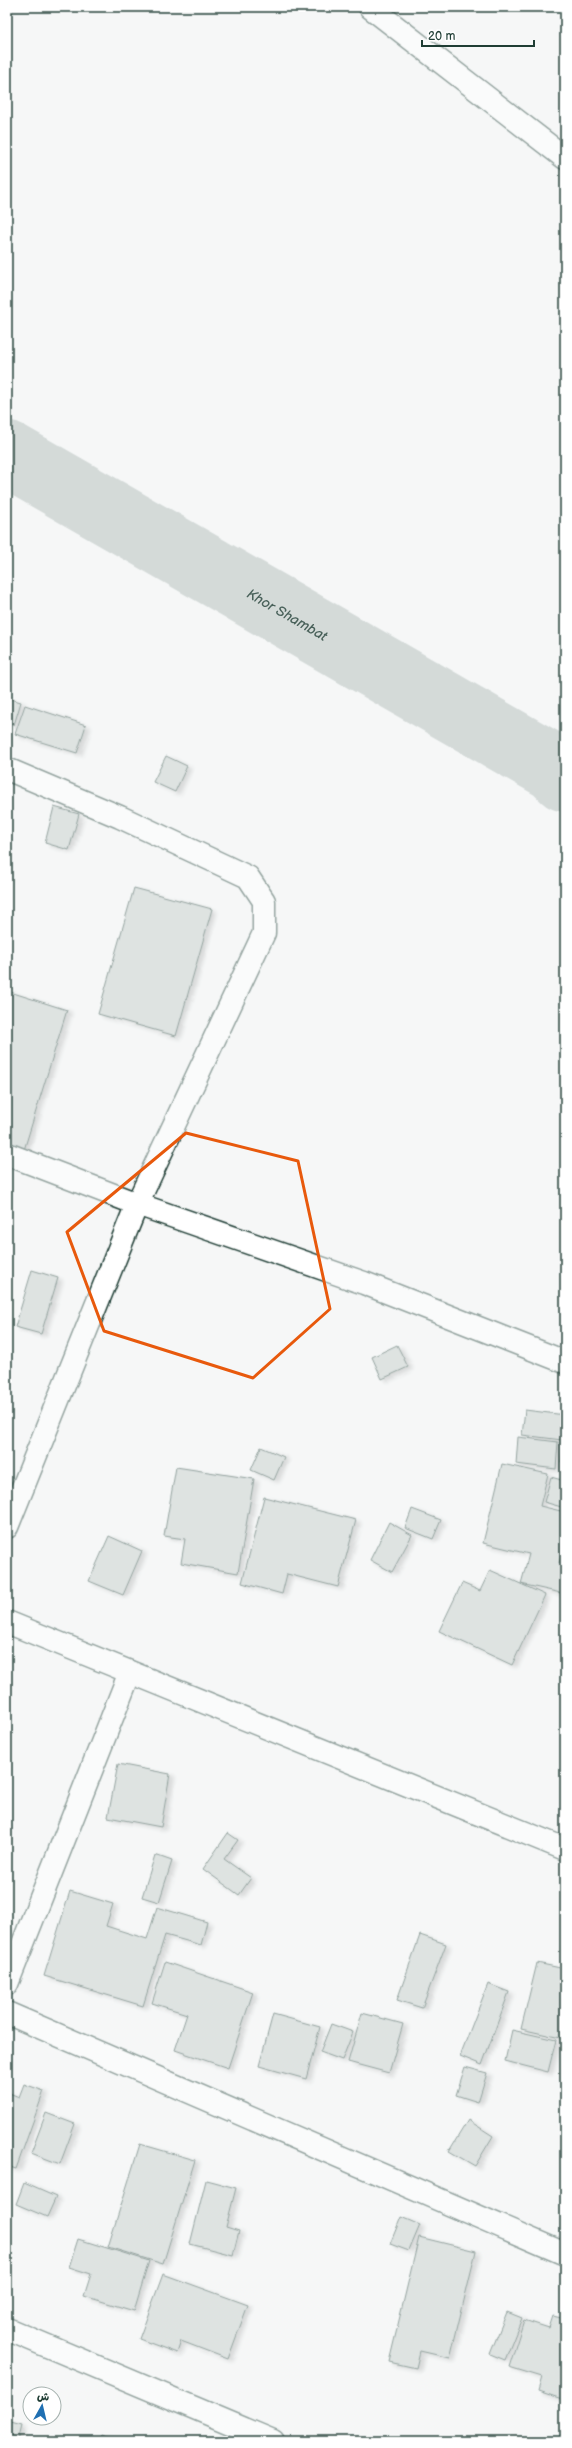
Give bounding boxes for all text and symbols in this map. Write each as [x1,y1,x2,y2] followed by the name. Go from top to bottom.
[422,22,534,48] scale bar
[428,29,455,44] text: 20 m
[244,585,331,645] water label: Khor Shambat
[22,2386,62,2426] north arrow
[36,2389,50,2404] text: ش

